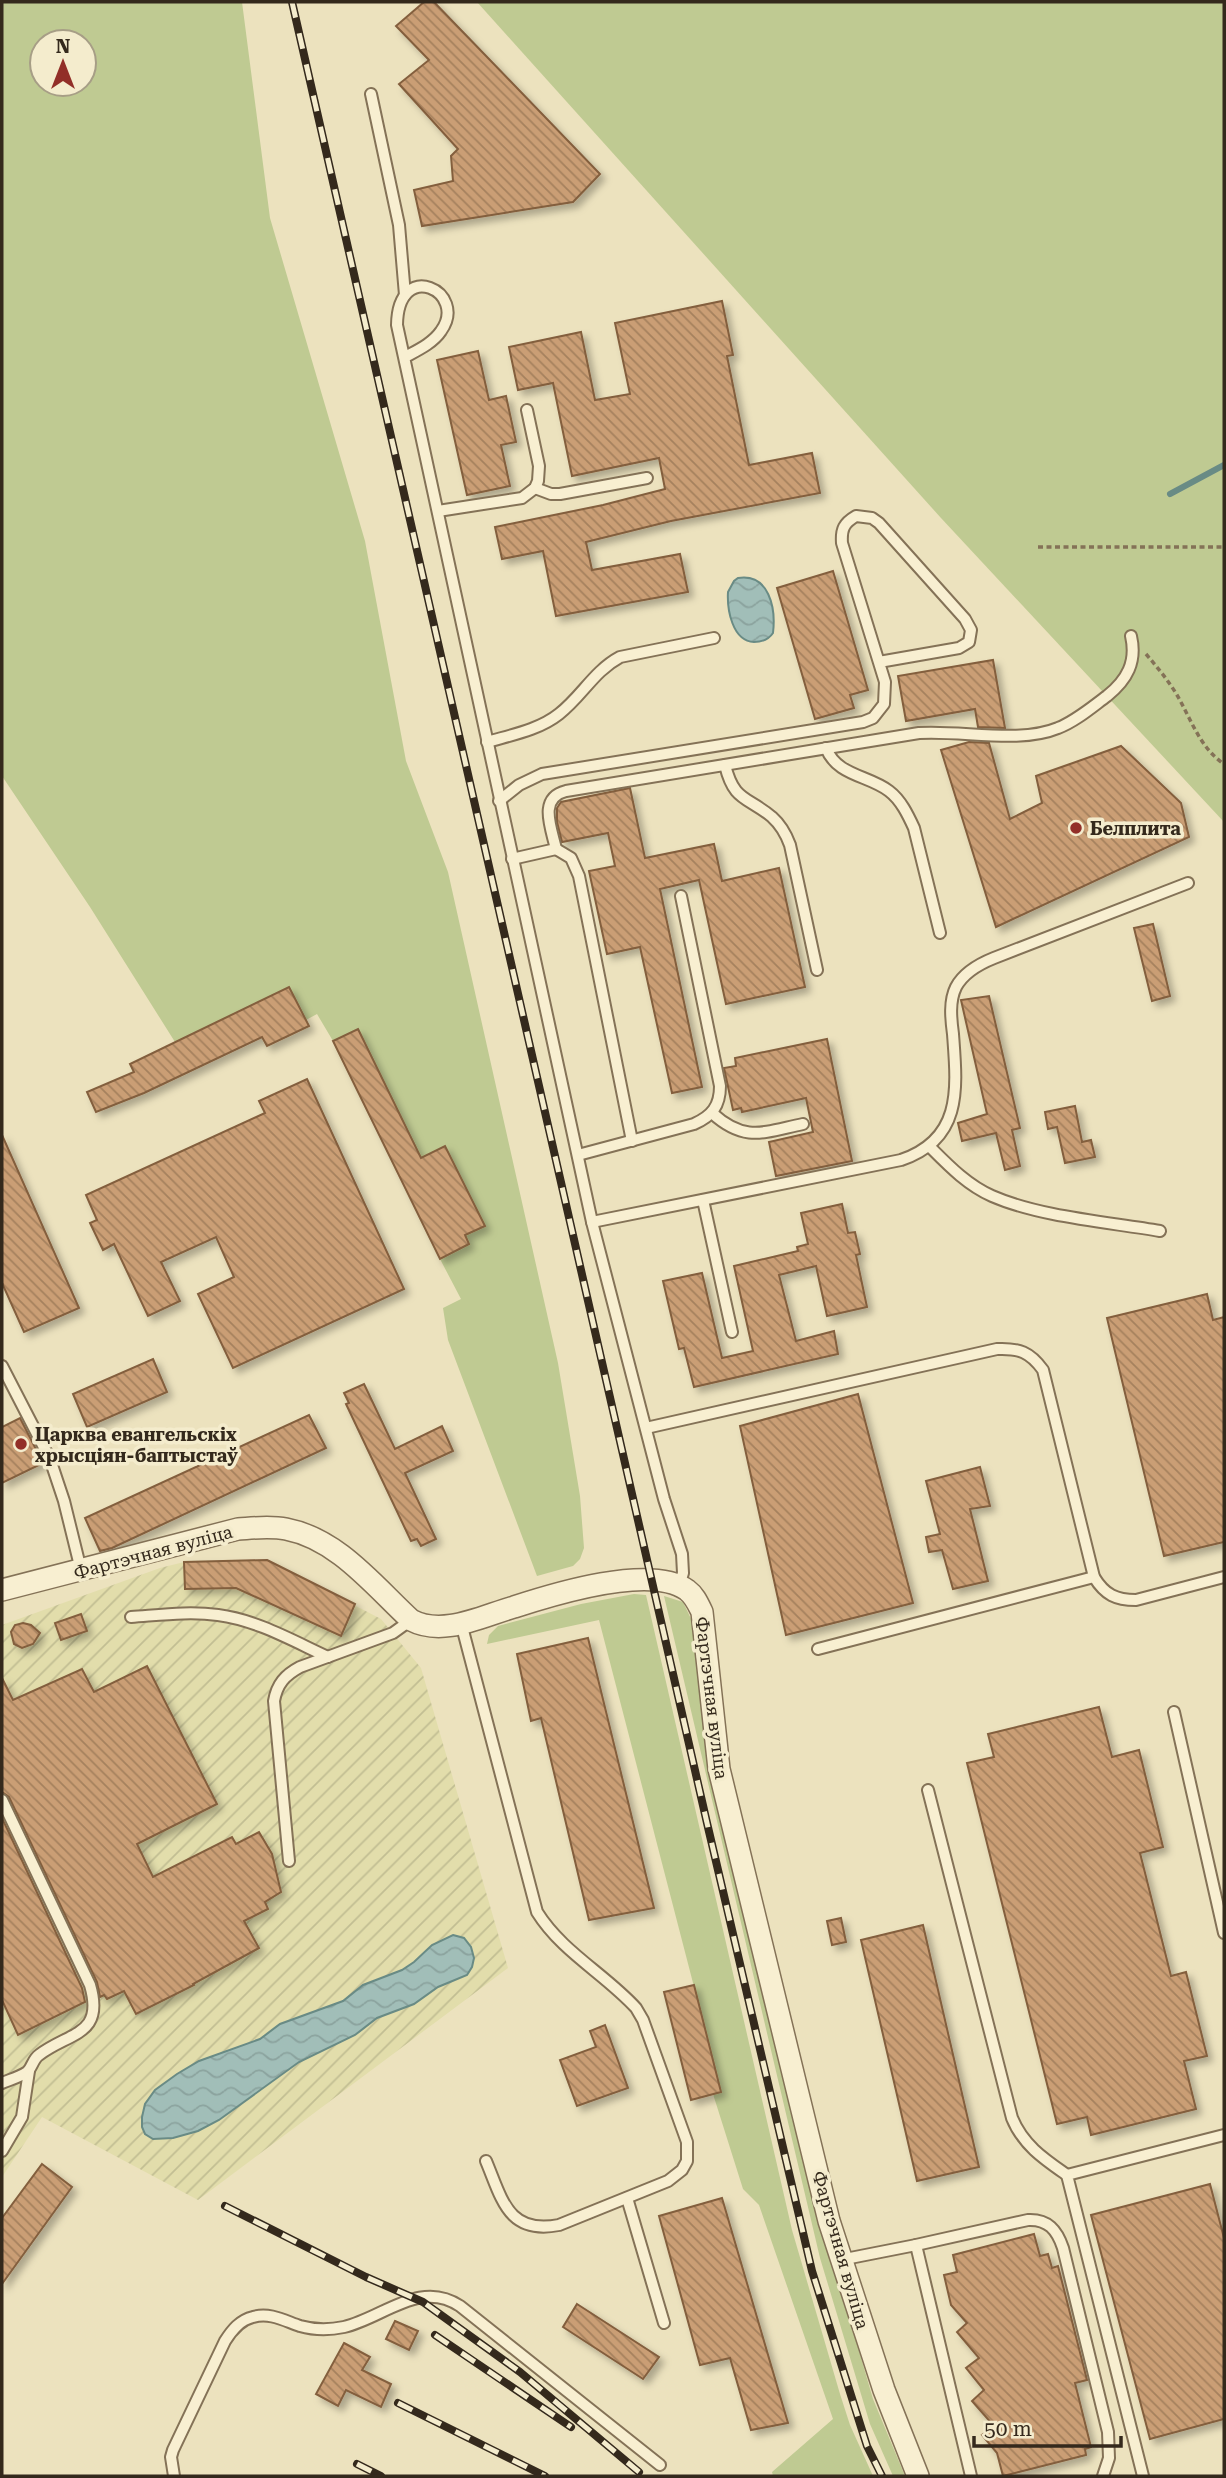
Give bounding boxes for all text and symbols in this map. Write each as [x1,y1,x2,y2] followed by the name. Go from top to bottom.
[28,28,98,98] north arrow
[56,35,71,58] text: N
[1090,818,1181,839] place label: Белплита
[1068,820,1084,836] marker: Белплита
[35,1424,238,1466] place label: Царква евангельскіх хрысціян-баптыстаў
[13,1436,29,1452] marker: Царква евангельскіх хрысціян-баптыстаў
[71,1521,235,1583] street label: Фартэчная вуліца
[692,1616,732,1781] street label: Фартэчная вуліца
[808,2168,874,2332] street label: Фартэчная вуліца
[974,2404,1121,2448] scale bar
[984,2417,1032,2441] text: 50 m

